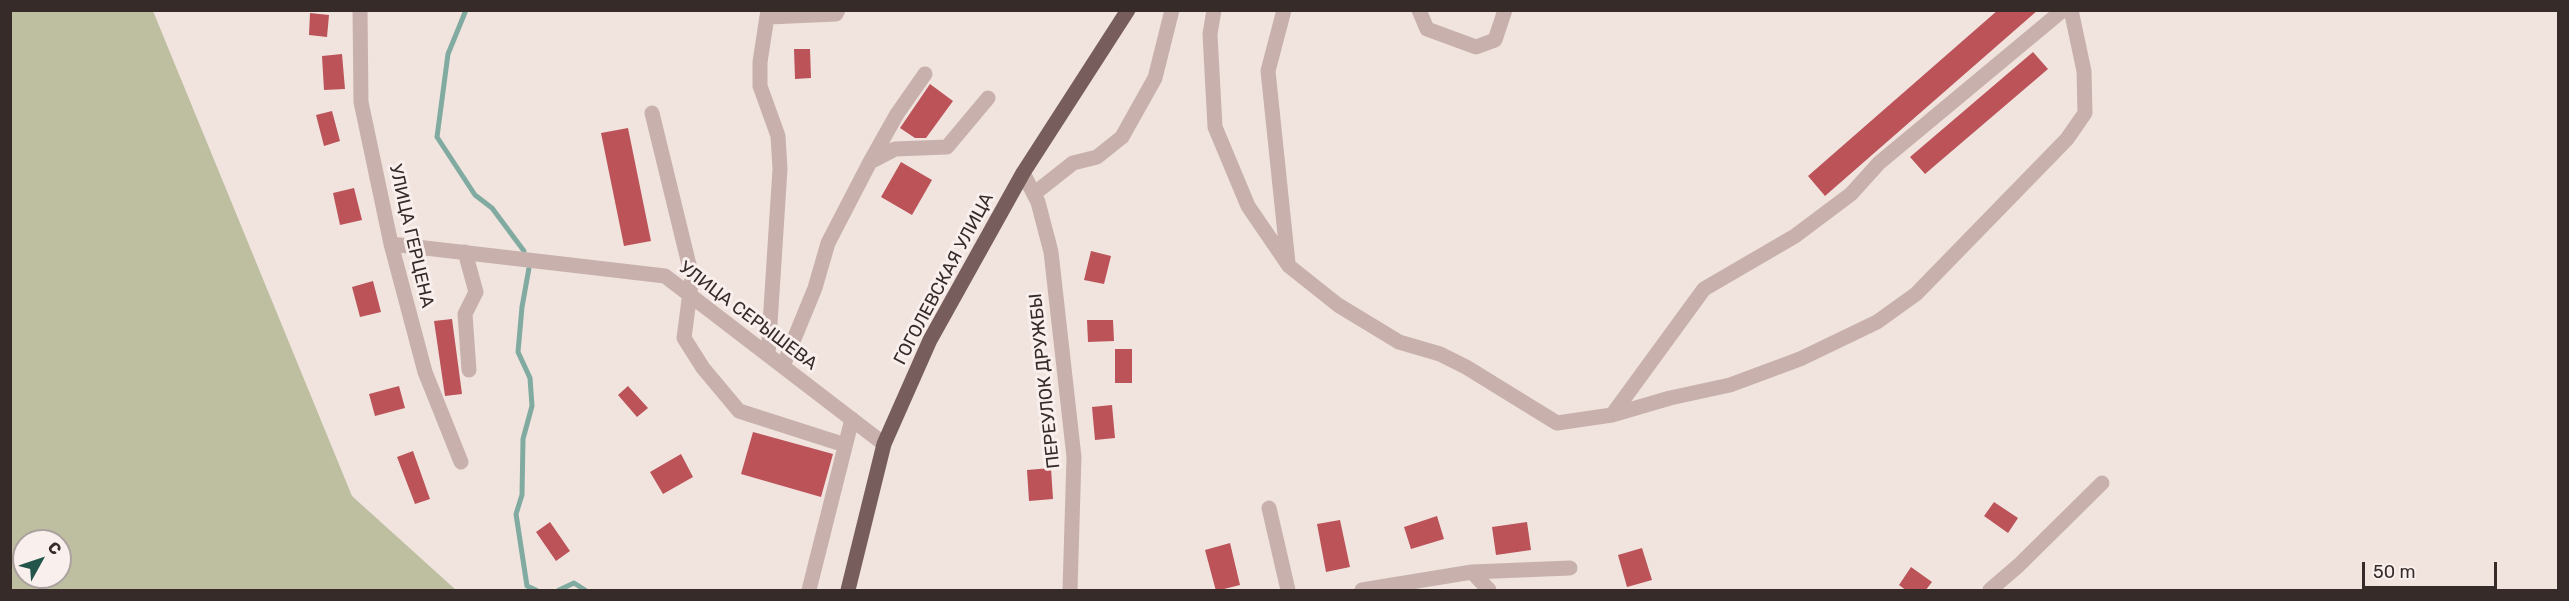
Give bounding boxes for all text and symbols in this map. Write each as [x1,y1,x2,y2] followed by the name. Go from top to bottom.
[384,162,438,310] street label: УЛИЦА ГЕРЦЕНА
[890,189,998,369] street label: ГОГОЛЕВСКАЯ УЛИЦА
[675,257,821,375] street label: УЛИЦА СЕРЫШЕВА
[1025,292,1065,470] street label: ПЕРЕУЛОК ДРУЖБЫ
[12,529,72,589] north arrow
[44,538,66,559] text: С
[2365,550,2500,588] scale bar
[2373,561,2416,583] text: 50 m

